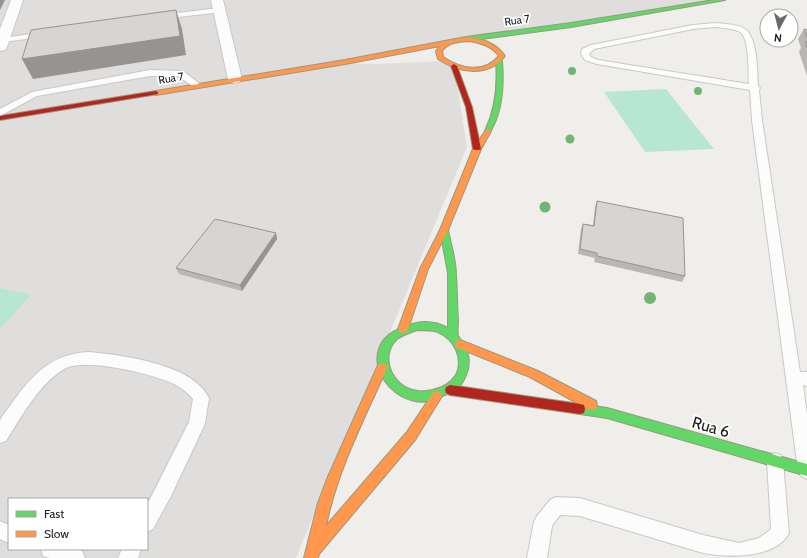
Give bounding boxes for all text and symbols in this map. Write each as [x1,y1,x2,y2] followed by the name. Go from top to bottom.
[759,8,799,48] north arrow
[503,11,531,29] street label: Rua 7
[773,31,782,45] text: N
[157,69,185,87] street label: Rua 7
[690,413,732,441] street label: Rua 6
[8,498,148,550] legend
[44,506,64,521] text: Fast
[44,526,69,541] text: Slow

